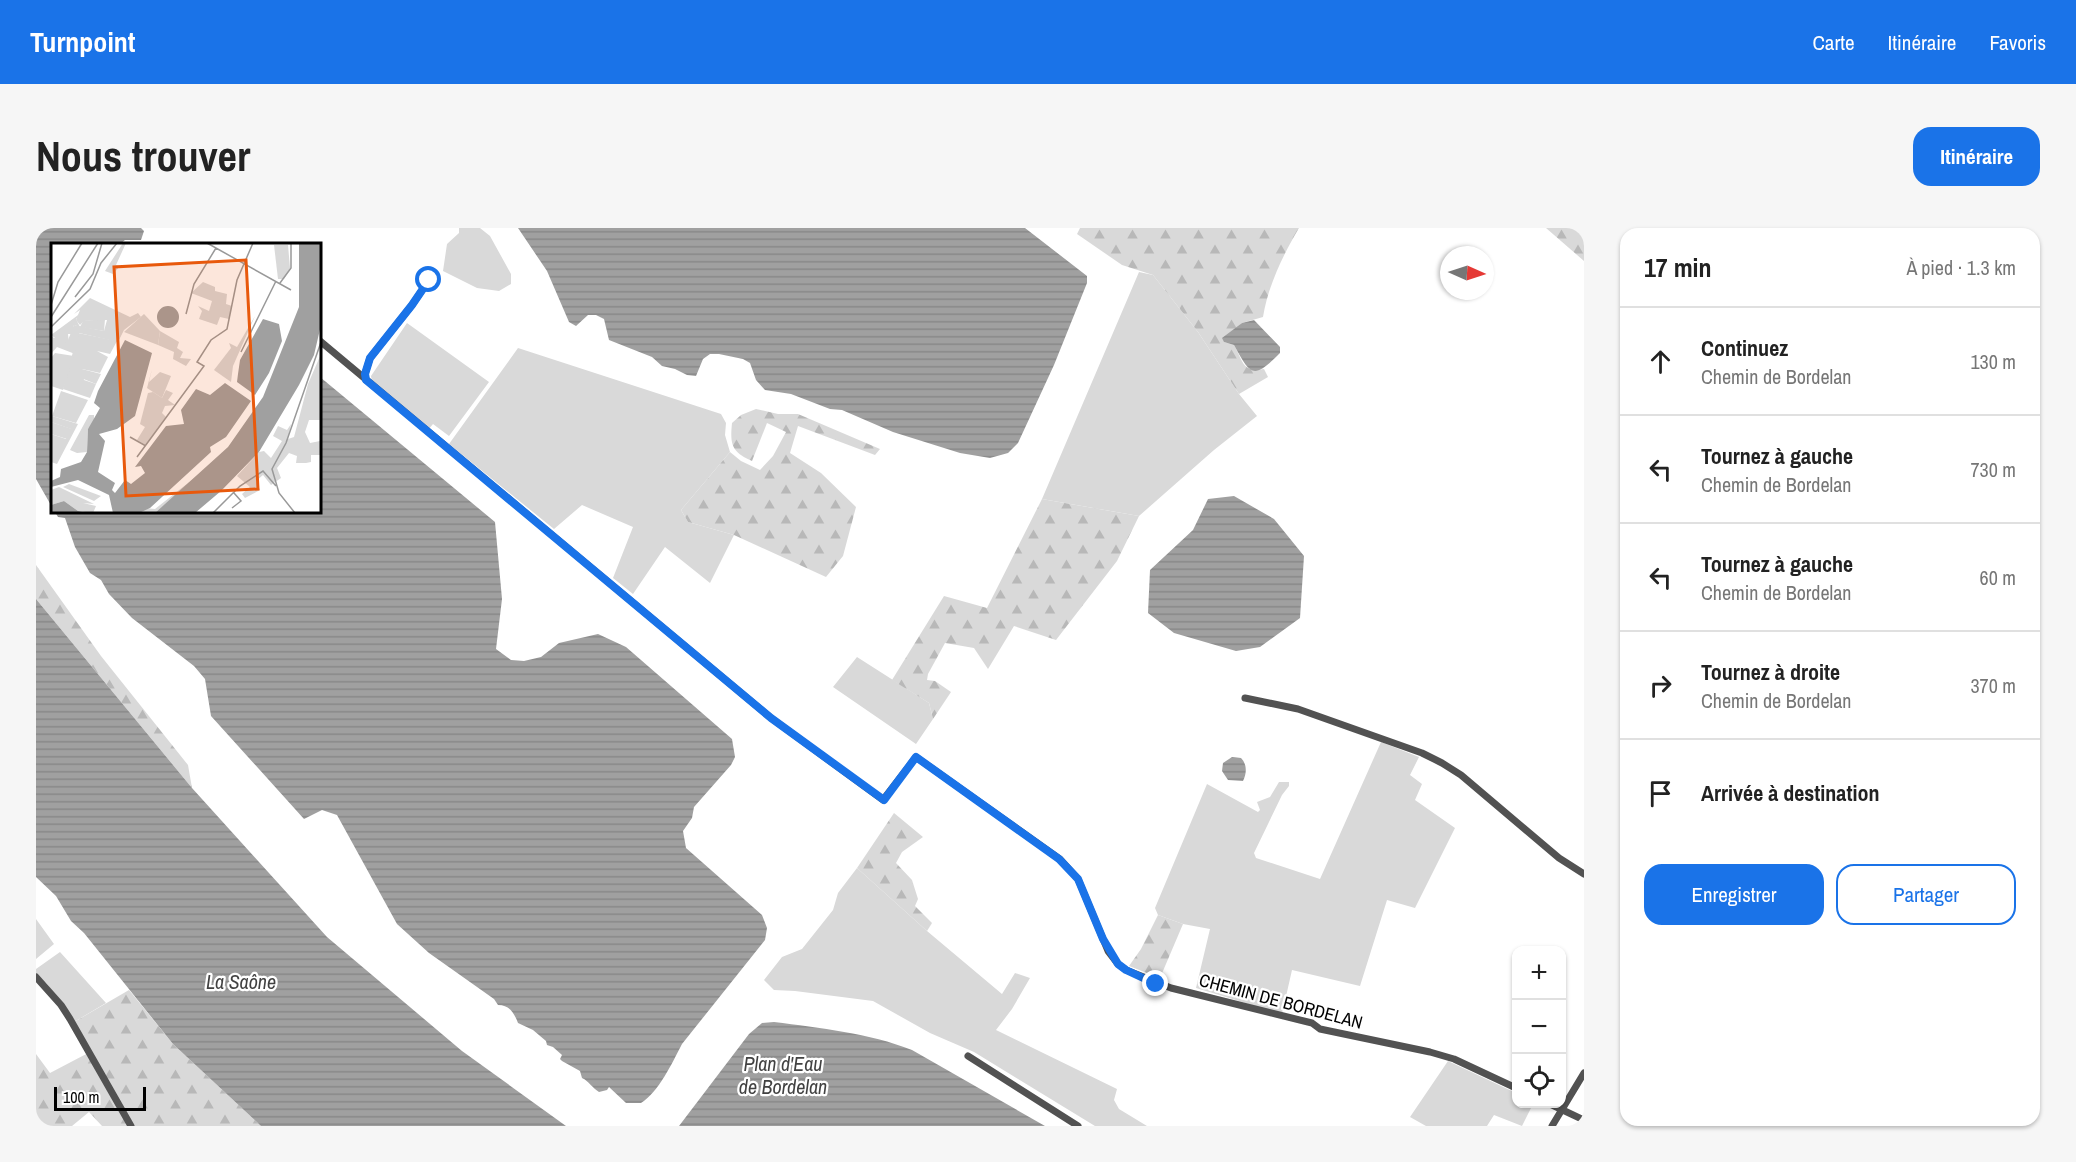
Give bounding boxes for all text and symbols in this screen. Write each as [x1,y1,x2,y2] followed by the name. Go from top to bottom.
[30,23,135,61] text: Turnpoint
[1812,28,1855,57] text: Carte
[1888,28,1956,57] text: Itinéraire
[1989,28,2046,57] text: Favoris
[1913,127,2040,186] button: Itinéraire
[36,128,250,184] text: Nous trouver
[51,243,321,513] inset map
[1440,246,1494,300] north arrow
[1644,250,1712,285] text: 17 min
[1907,254,2016,281] text: À pied · 1.3 km
[415,266,441,292] route start
[1701,333,1788,363] text: Continuez
[1644,345,1677,378] icon: ahead
[1970,348,2016,375] text: 130 m
[1701,363,1851,390] text: Chemin de Bordelan
[1701,441,1853,471] text: Tournez à gauche
[1644,453,1677,486] icon: left
[1970,456,2016,483] text: 730 m
[1701,471,1851,498] text: Chemin de Bordelan
[1701,549,1853,579] text: Tournez à gauche
[1644,561,1677,594] icon: left
[1980,564,2016,591] text: 60 m
[1701,579,1851,606] text: Chemin de Bordelan
[1701,657,1840,687] text: Tournez à droite
[1644,669,1677,702] icon: right
[1970,672,2016,699] text: 370 m
[1701,687,1851,714] text: Chemin de Bordelan
[1644,777,1677,810] icon: arrive
[1701,778,1879,808] text: Arrivée à destination
[1644,864,1824,925] button: Enregistrer
[1836,864,2016,925] button: Partager
[1512,946,1566,1108] map controls
[1512,946,1566,1000] button: +
[1197,967,1365,1035] street label: CHEMIN DE BORDELAN
[206,968,276,995] water label: La Saône
[1142,970,1168,996] route end
[1512,1000,1566,1054] button: −
[739,1050,827,1100] water label: Plan d'Eau de Bordelan
[1512,1054,1566,1108] button: locate
[54,1084,146,1112] scale bar
[63,1086,99,1108] text: 100 m

